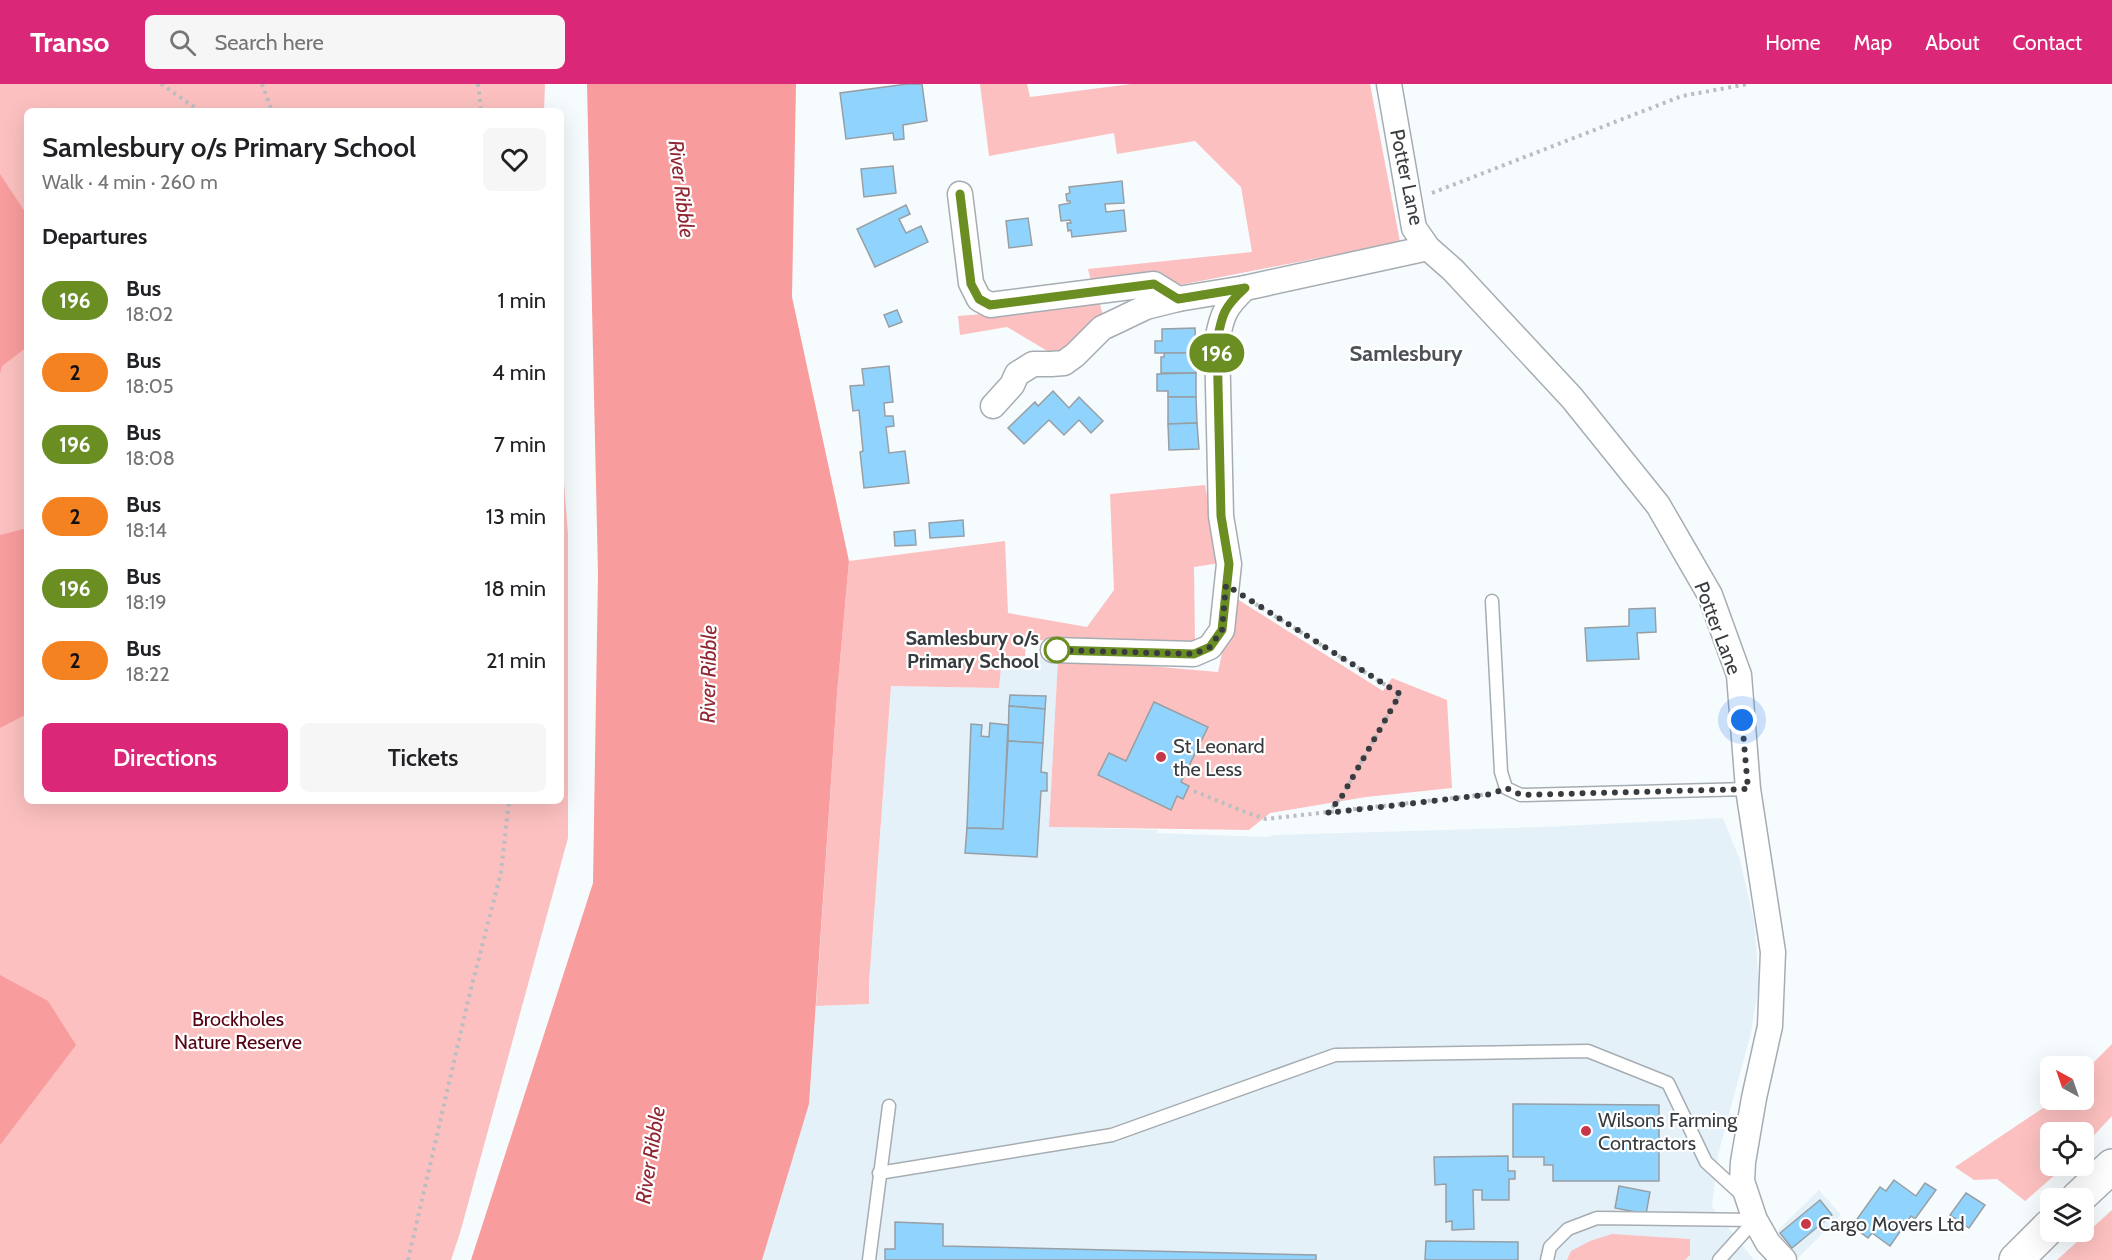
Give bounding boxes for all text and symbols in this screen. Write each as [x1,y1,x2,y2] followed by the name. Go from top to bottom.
[145,15,565,69] search box
[30,25,109,59] text: Transo
[166,26,199,59] icon: search
[214,29,324,56] text: Search here
[1765,30,1821,55] text: Home
[1854,30,1892,55] text: Map
[1925,30,1979,55] text: About
[2012,30,2082,55] text: Contact
[1385,127,1429,227] street label: Potter Lane
[483,128,546,191] button: heart
[42,130,416,164] text: Samlesbury o/s Primary School
[664,139,700,240] water label: River Ribble
[42,170,218,194] text: Walk · 4 min · 260 m
[42,223,147,250] text: Departures
[126,275,161,302] text: Bus
[498,287,546,314] text: 1 min
[59,288,91,313] text: 196
[126,302,173,326] text: 18:02
[1182,334,1252,372] line badge: 196
[1350,340,1463,367] district label: Samlesbury
[1201,341,1233,366] text: 196
[126,347,161,374] text: Bus
[492,359,546,386] text: 4 min
[69,360,81,385] text: 2
[126,374,174,398] text: 18:05
[126,419,161,446] text: Bus
[494,431,546,458] text: 7 min
[59,432,91,457] text: 196
[126,446,175,470] text: 18:08
[126,491,161,518] text: Bus
[486,503,546,530] text: 13 min
[69,504,81,529] text: 2
[126,518,167,542] text: 18:14
[126,563,161,590] text: Bus
[484,575,546,602] text: 18 min
[59,576,91,601] text: 196
[1689,578,1747,678] street label: Potter Lane
[126,590,167,614] text: 18:19
[695,624,721,723] water label: River Ribble
[905,626,1039,673] place label: Samlesbury o/s Primary School
[126,635,161,662] text: Bus
[1044,637,1070,663] marker: Samlesbury o/s Primary School
[486,647,546,674] text: 21 min
[69,648,81,673] text: 2
[126,662,170,686] text: 18:22
[1727,705,1757,735] your location
[42,723,288,792] button: Directions
[300,723,546,792] button: Tickets
[1173,734,1265,781] place label: St Leonard the Less
[1154,750,1168,764] marker: St Leonard the Less
[174,1007,302,1054] park label: Brockholes Nature Reserve
[2040,1056,2094,1110] north arrow
[2040,1056,2094,1242] map controls
[630,1104,670,1205] water label: River Ribble
[1598,1108,1738,1155] place label: Wilsons Farming Contractors
[2040,1122,2094,1176] button: locate
[1579,1124,1593,1138] marker: Wilsons Farming Contractors
[2040,1188,2094,1242] button: layers
[1818,1212,1965,1236] place label: Cargo Movers Ltd
[1799,1217,1813,1231] marker: Cargo Movers Ltd

